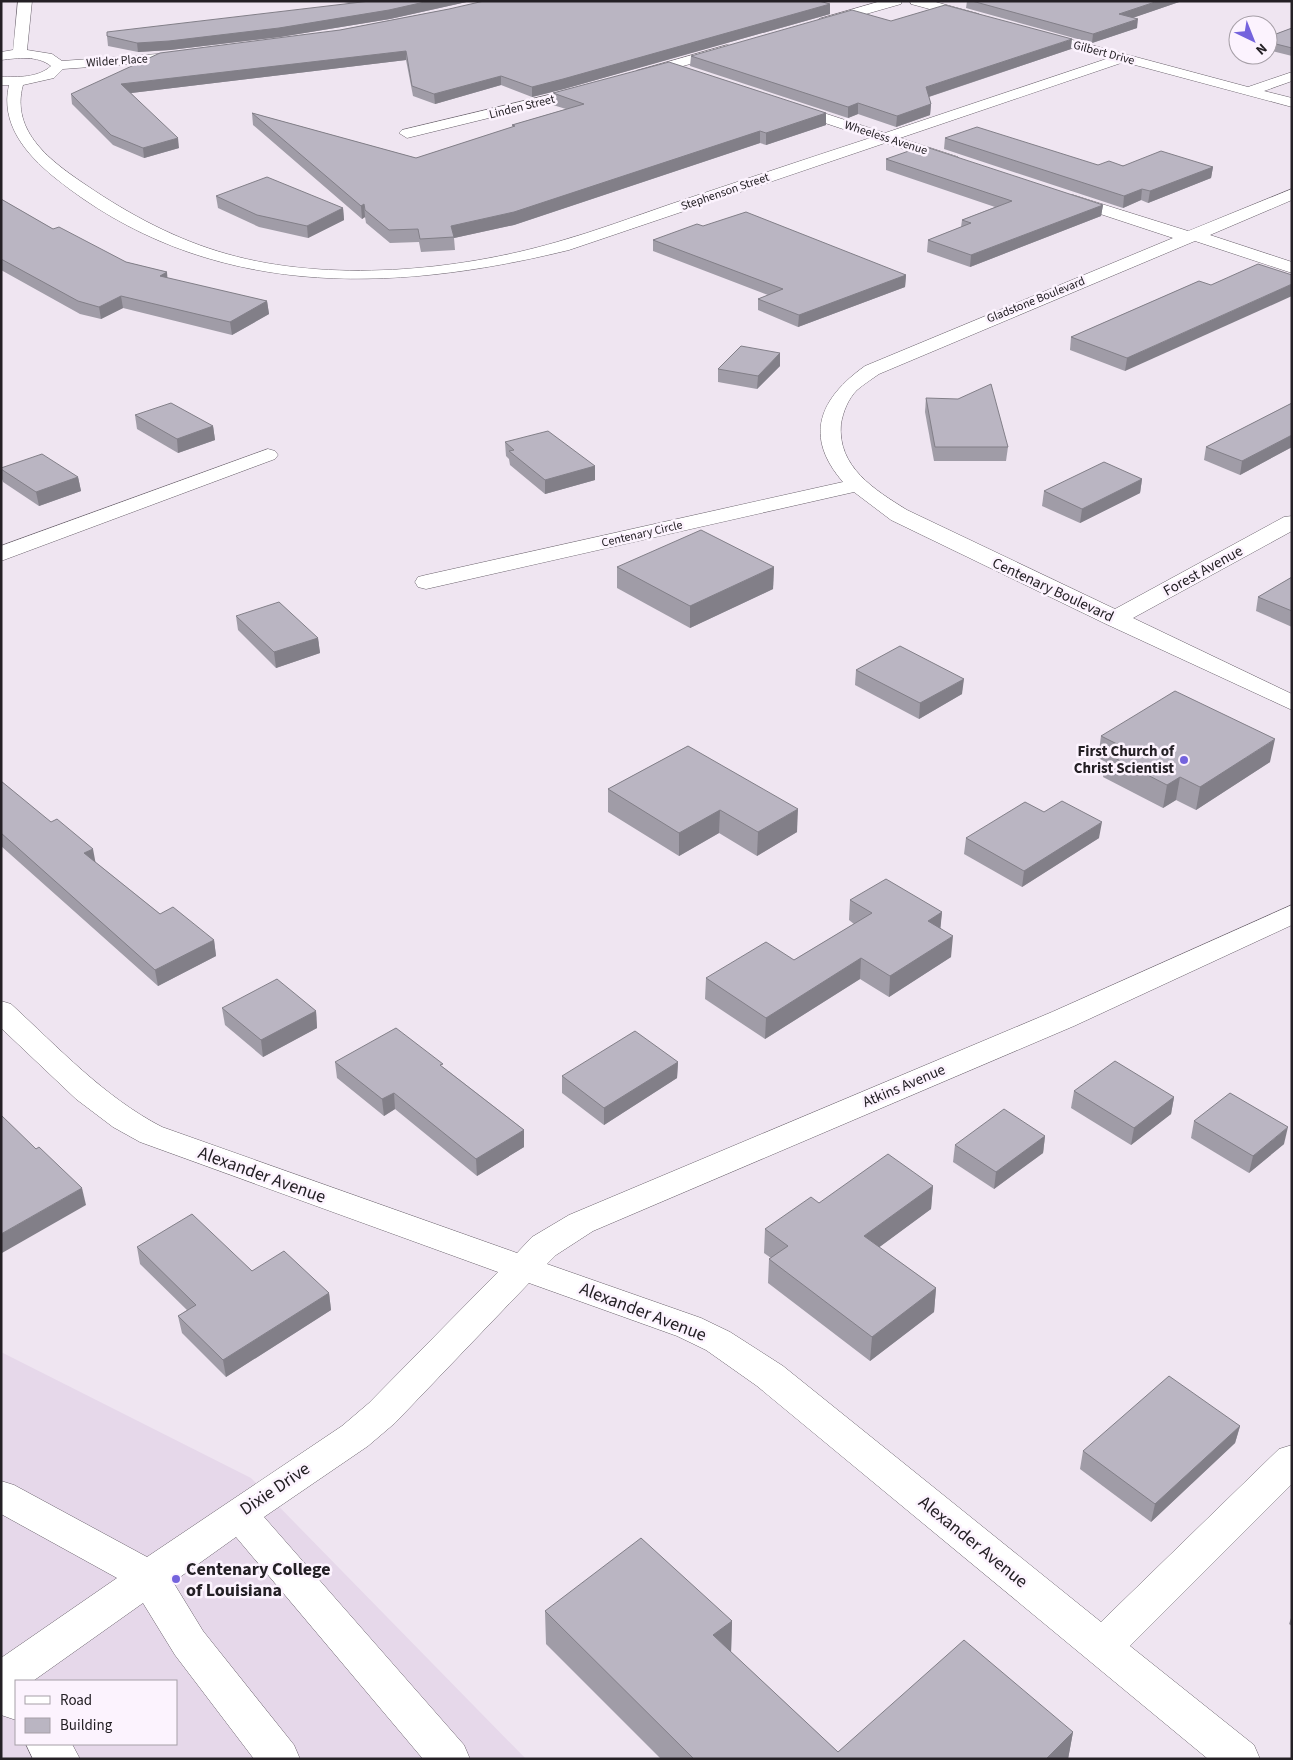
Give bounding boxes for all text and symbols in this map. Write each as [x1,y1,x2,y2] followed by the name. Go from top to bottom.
[1228,15,1278,65] north arrow
[1072,37,1136,69] street label: Gilbert Drive
[1251,38,1271,59] text: N
[86,50,148,72] street label: Wilder Place
[487,91,557,123] street label: Linden Street
[842,117,930,159] street label: Wheeless Avenue
[679,169,771,215] street label: Stephenson Street
[984,273,1088,327] street label: Gladstone Boulevard
[600,516,684,552] street label: Centenary Circle
[1159,540,1247,602] street label: Forest Avenue
[989,553,1117,627] street label: Centenary Boulevard
[1074,741,1175,779] place label: First Church of Christ Scientist
[1178,754,1190,766] marker: First Church of Christ Scientist
[859,1059,949,1113] street label: Atkins Avenue
[195,1140,329,1210] street label: Alexander Avenue
[576,1276,710,1348] street label: Alexander Avenue
[235,1456,315,1522] street label: Dixie Drive
[913,1490,1033,1594] street label: Alexander Avenue
[186,1557,331,1603] place label: Centenary College of Louisiana
[170,1573,182,1585] marker: Centenary College of Louisiana
[15,1680,178,1745] legend
[60,1690,92,1711] text: Road
[60,1715,113,1736] text: Building

